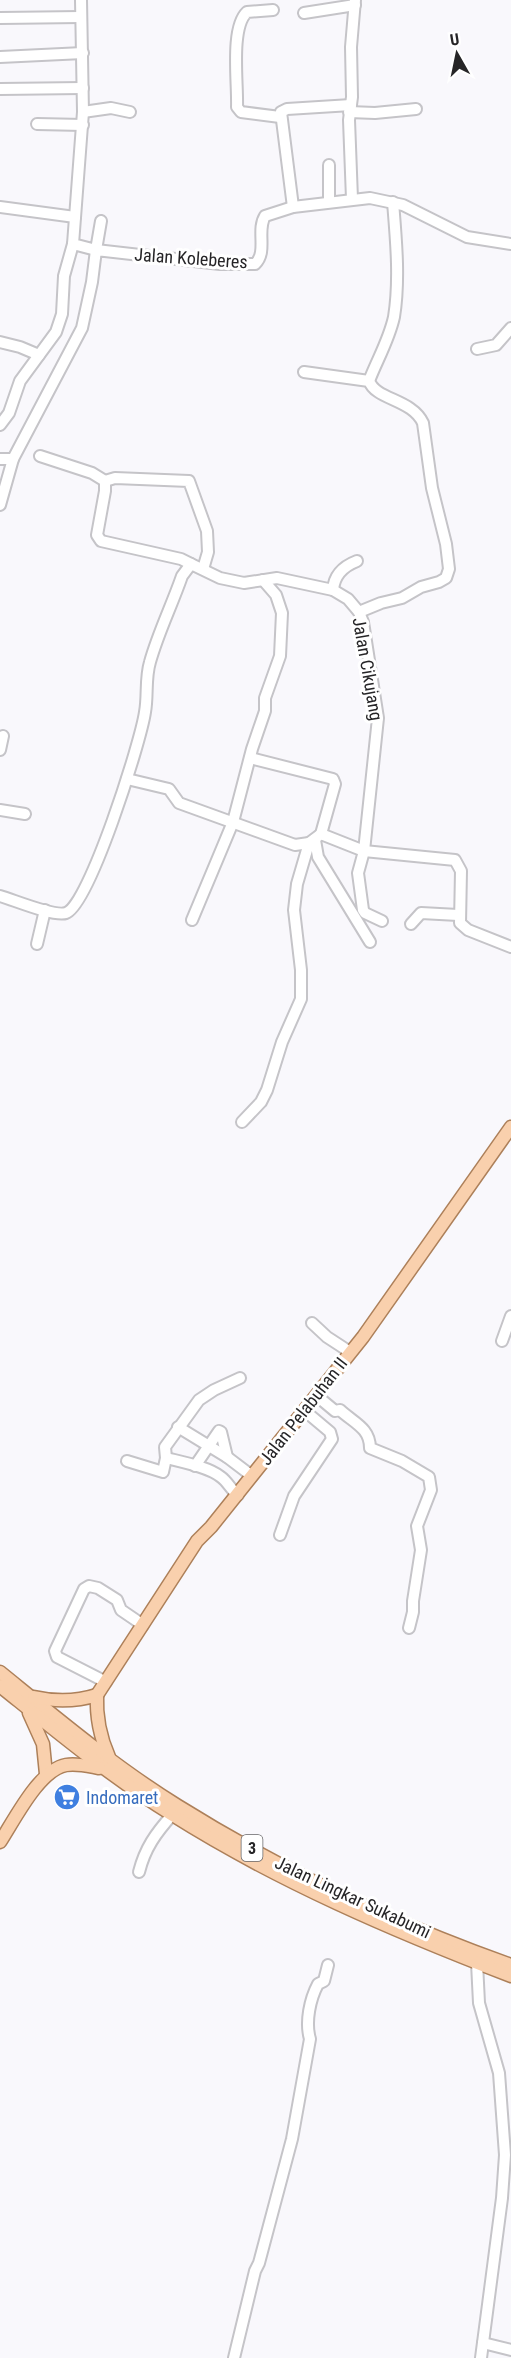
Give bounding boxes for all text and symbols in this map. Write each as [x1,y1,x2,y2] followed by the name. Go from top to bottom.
[427,24,487,84] north arrow
[449,30,461,50] text: U
[134,244,248,272] street label: Jalan Koleberes
[349,616,387,722] street label: Jalan Cikujang
[254,1353,352,1469] street label: Jalan Pelabuhan II
[52,1782,82,1812] supermarket icon: Indomaret
[86,1787,158,1808] place label: Indomaret
[242,1835,262,1861] road number: 3
[272,1852,434,1942] street label: Jalan Lingkar Sukabumi

